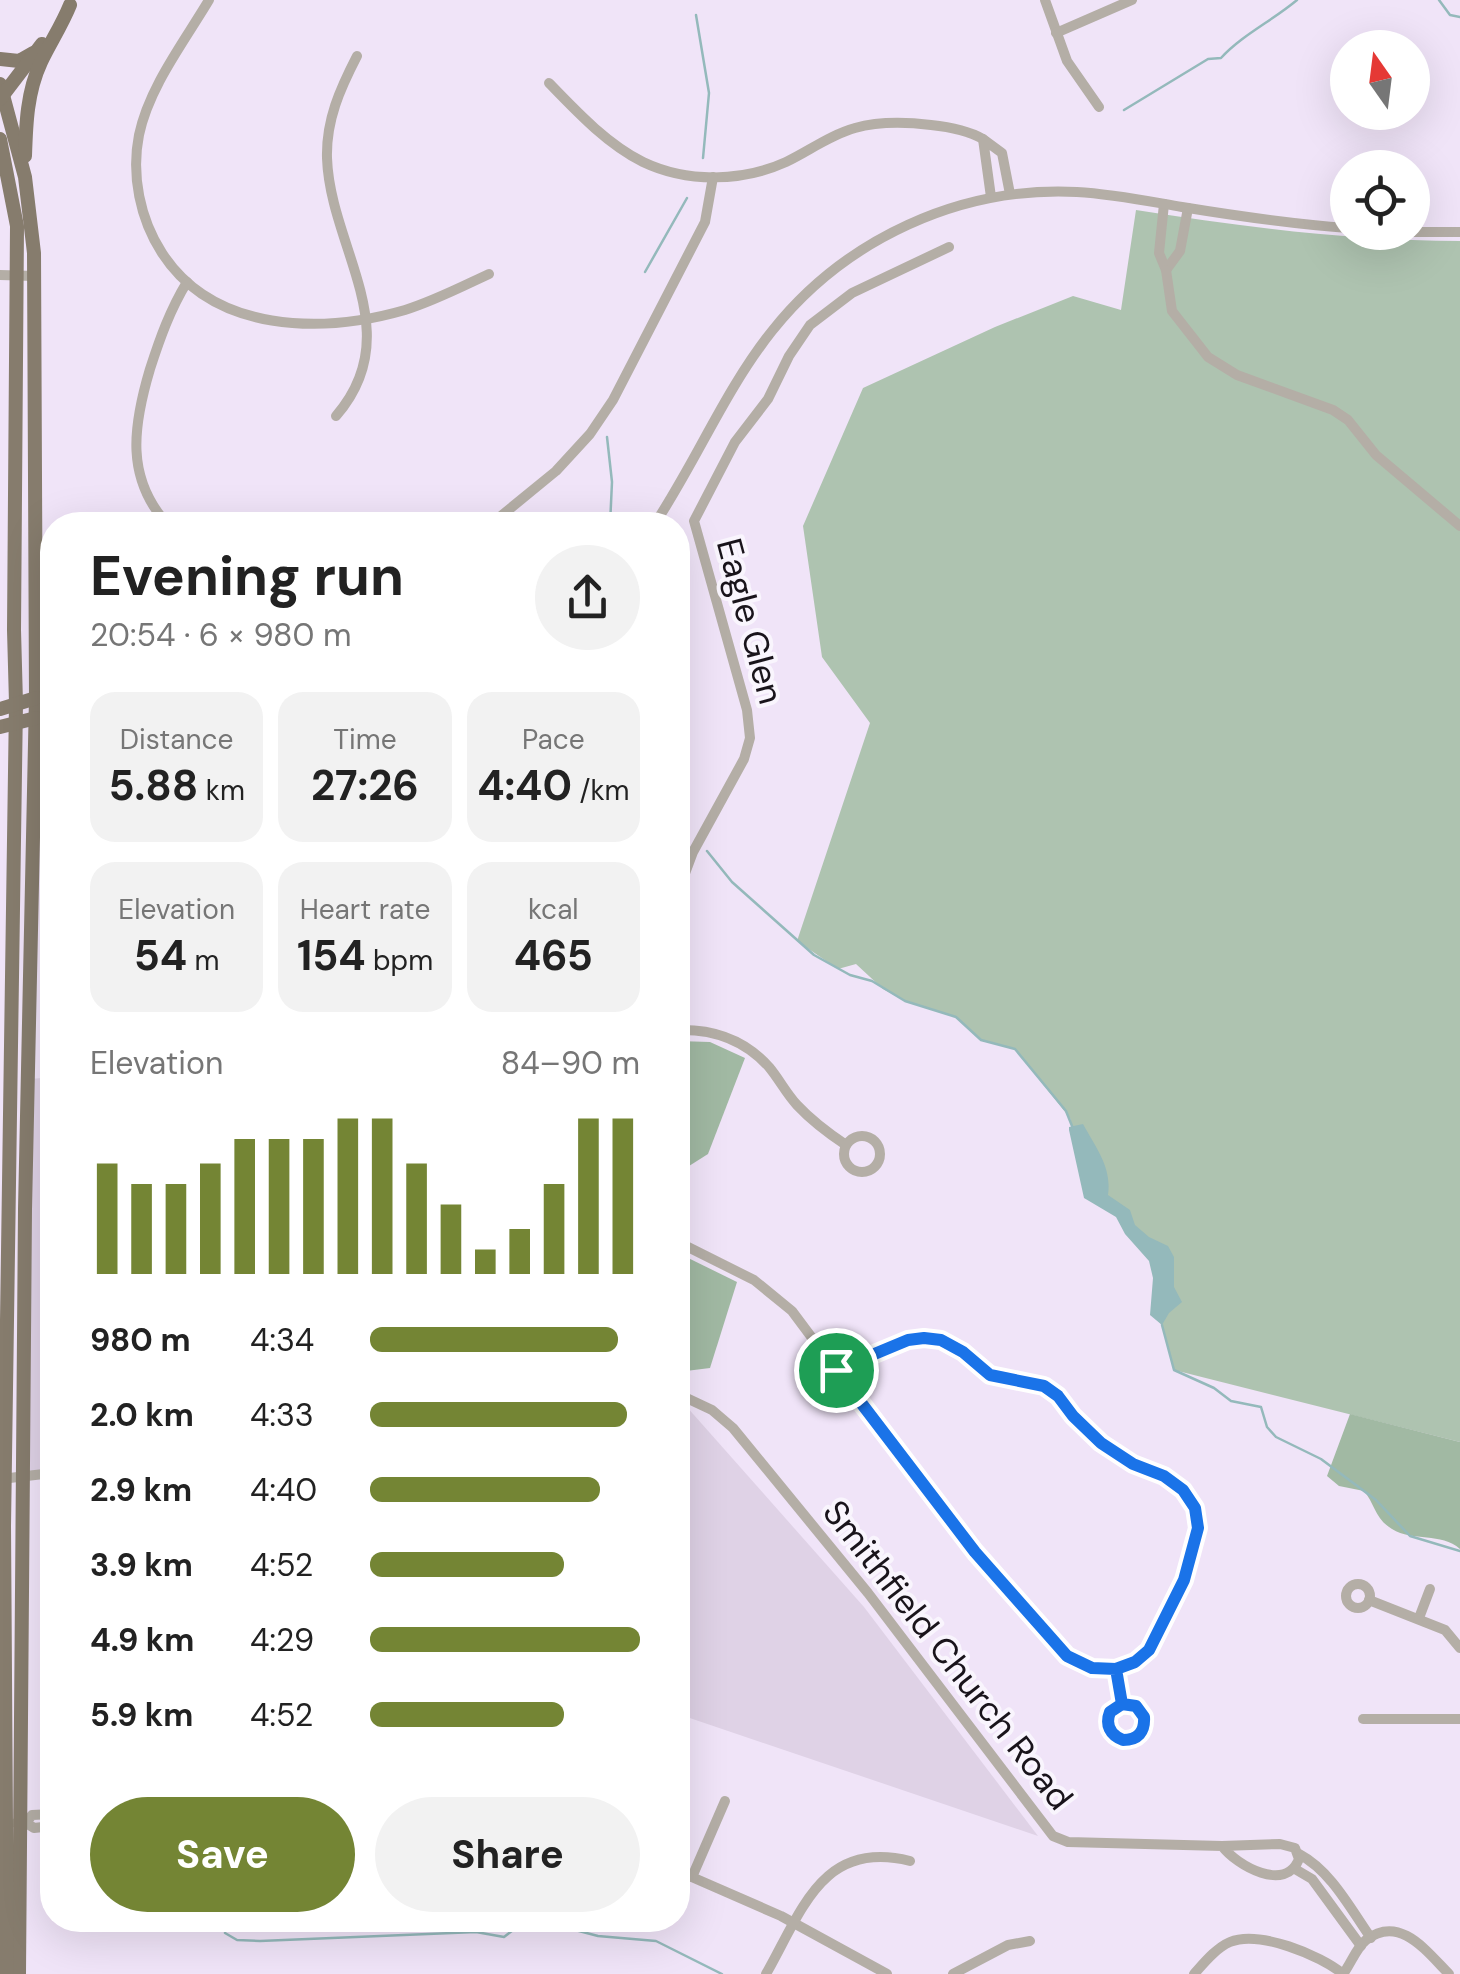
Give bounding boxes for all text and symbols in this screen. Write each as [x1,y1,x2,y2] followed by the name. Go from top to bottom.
[1330,30,1430,130] north arrow
[1330,30,1430,250] map controls
[1330,150,1430,250] button: locate
[706,533,794,709] street label: Eagle Glen
[90,540,404,612] text: Evening run
[535,545,640,650] button: share
[90,614,351,656] text: 20:54 · 6 × 980 m
[120,721,233,758] text: Distance
[333,721,397,758] text: Time
[522,721,585,758] text: Pace
[108,758,198,813] text: 5.88
[311,758,419,813] text: 27:26
[477,758,572,813] text: 4:40
[198,772,245,809] text: km
[572,772,629,809] text: /km
[118,891,235,928] text: Elevation
[300,891,430,928] text: Heart rate
[528,891,579,928] text: kcal
[134,928,187,983] text: 54
[297,928,366,983] text: 154
[514,928,593,983] text: 465
[187,942,220,979] text: m
[366,942,433,979] text: bpm
[90,1042,223,1084] text: Elevation
[501,1042,640,1084] text: 84–90 m
[90,1319,191,1361] text: 980 m
[250,1319,314,1361] text: 4:34
[794,1328,879,1413] pin
[809,1343,864,1398] icon: arrive
[90,1394,194,1436] text: 2.0 km
[250,1394,314,1436] text: 4:33
[90,1469,192,1511] text: 2.9 km
[250,1469,317,1511] text: 4:40
[813,1491,1083,1819] street label: Smithfield Church Road
[90,1544,193,1586] text: 3.9 km
[250,1544,313,1586] text: 4:52
[90,1619,194,1661] text: 4.9 km
[250,1619,314,1661] text: 4:29
[90,1694,193,1736] text: 5.9 km
[250,1694,313,1736] text: 4:52
[90,1797,355,1912] button: Save
[375,1797,640,1912] button: Share

